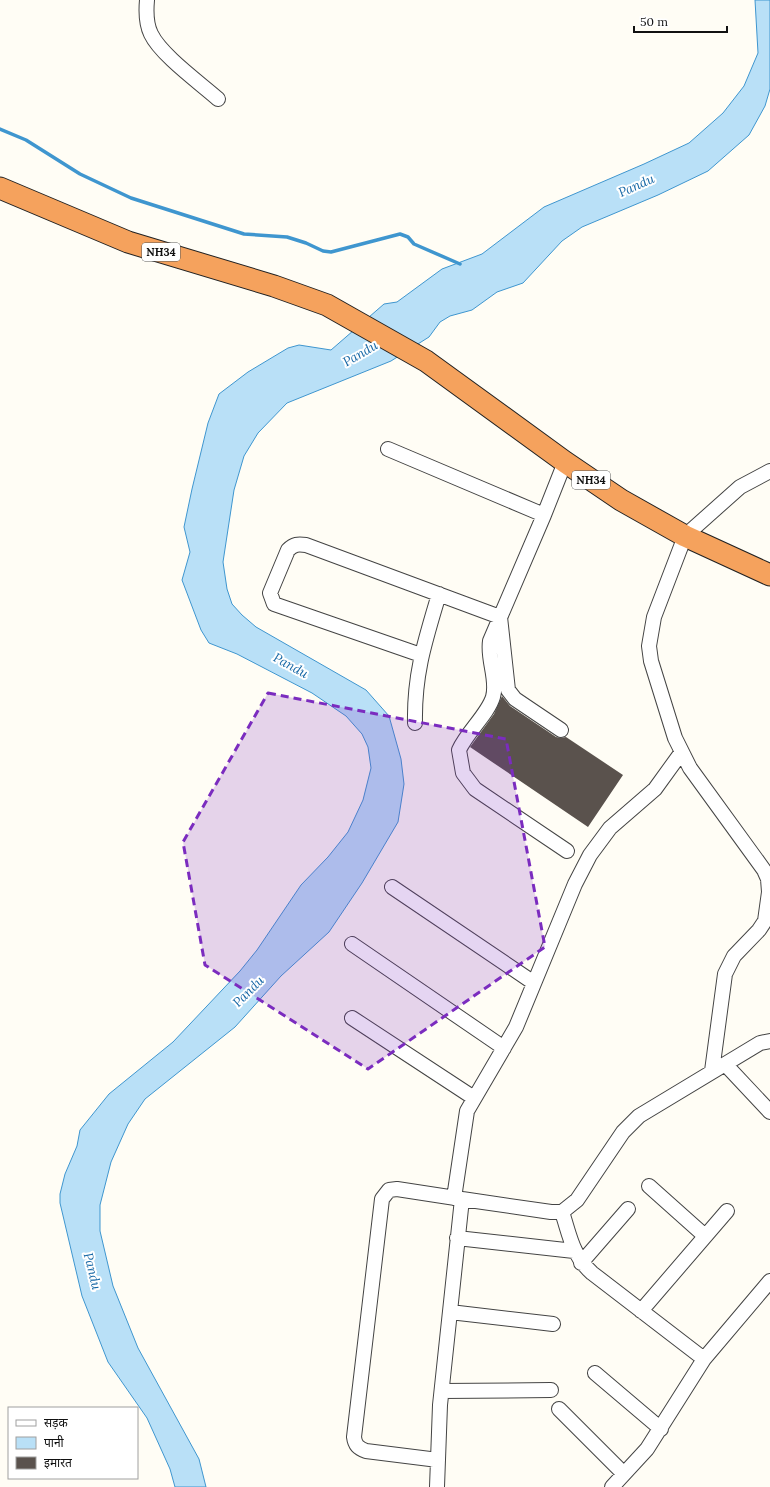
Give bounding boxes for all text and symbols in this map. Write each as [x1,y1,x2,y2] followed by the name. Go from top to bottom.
[634,8,727,34] scale bar
[640,14,668,29] text: 50 m
[616,170,657,201] water label: Pandu
[142,243,180,261] road number: NH34
[340,337,381,370] water label: Pandu
[572,471,610,489] road number: NH34
[270,649,312,682] water label: Pandu
[229,972,268,1011] water label: Pandu
[80,1251,105,1292] water label: Pandu
[8,1407,138,1479] legend
[44,1415,69,1430] text: सड़क
[44,1435,65,1450] text: पानी
[44,1455,73,1470] text: इमारत

